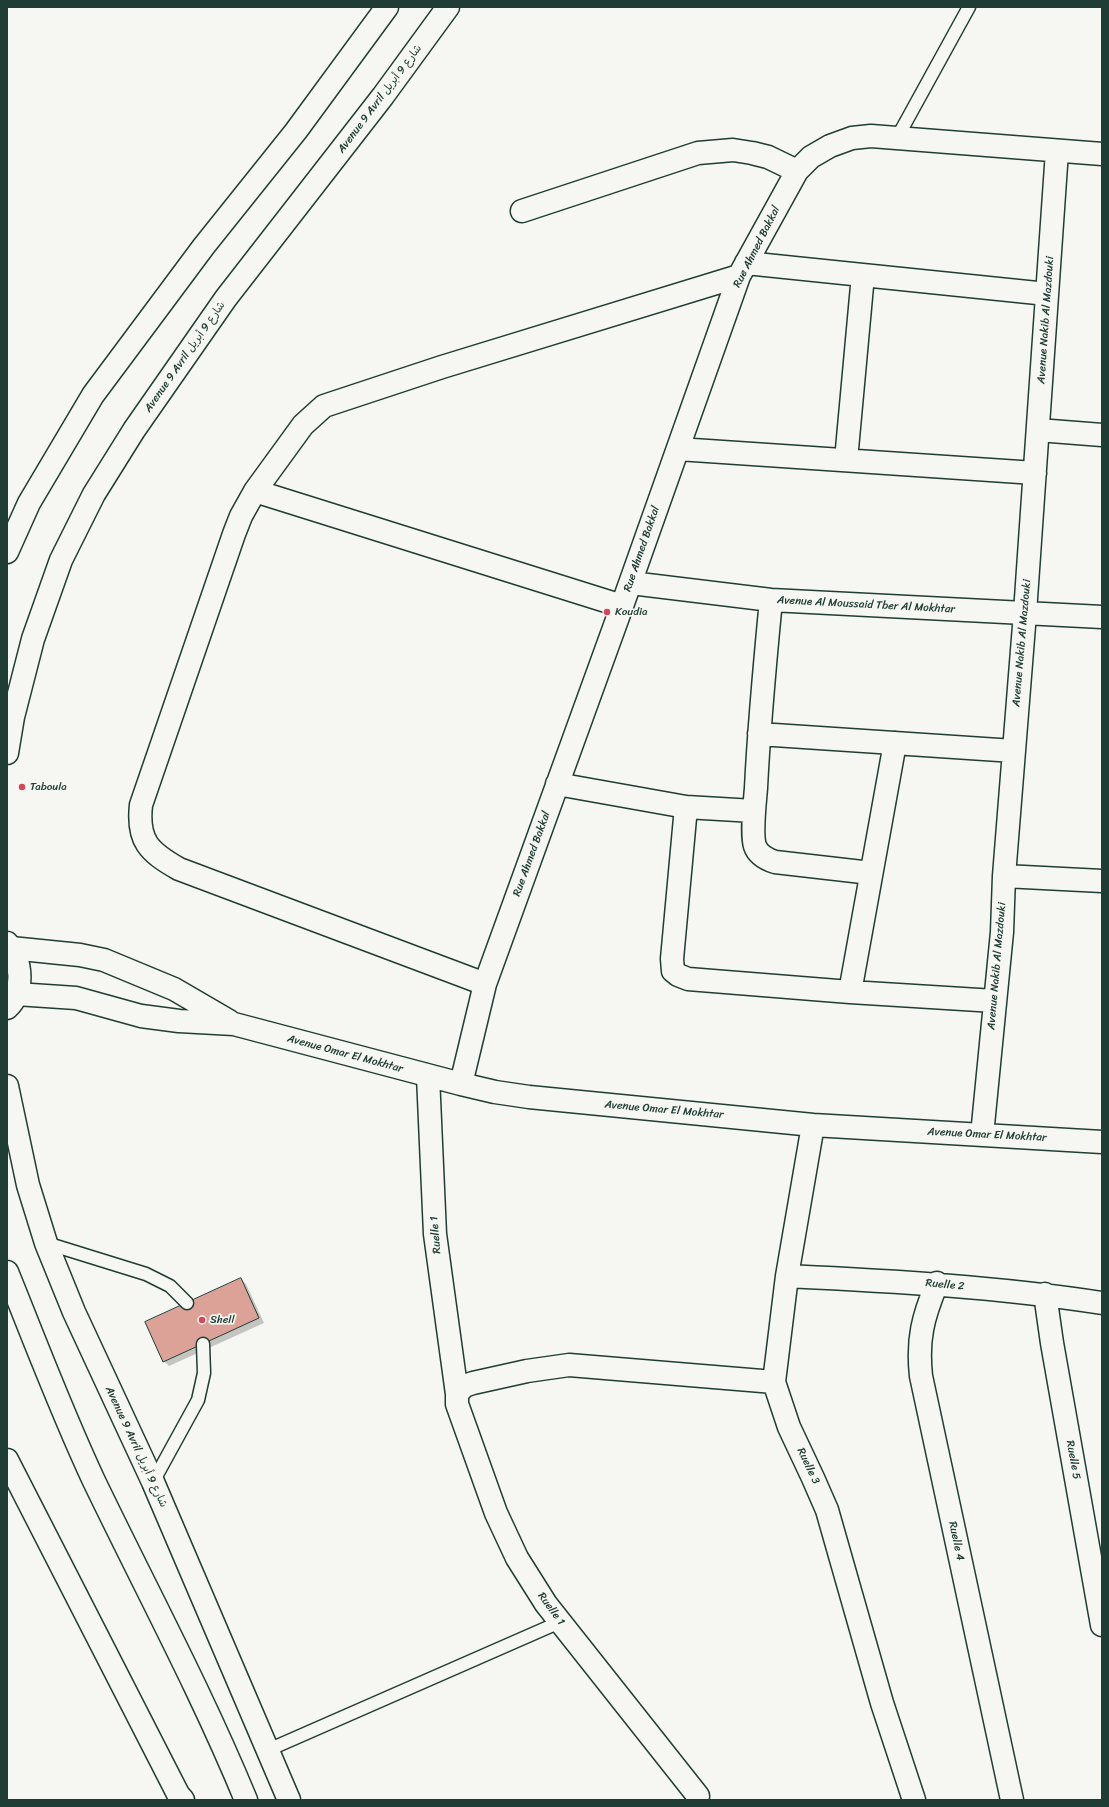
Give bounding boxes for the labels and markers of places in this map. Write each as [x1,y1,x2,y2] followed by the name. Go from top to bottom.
[615,605,648,619] place label: Koudia
[602,607,612,617] marker: Koudia
[30,780,67,794] place label: Taboula
[17,782,27,792] marker: Taboula
[210,1313,235,1327] place label: Shell
[197,1315,207,1325] marker: Shell

